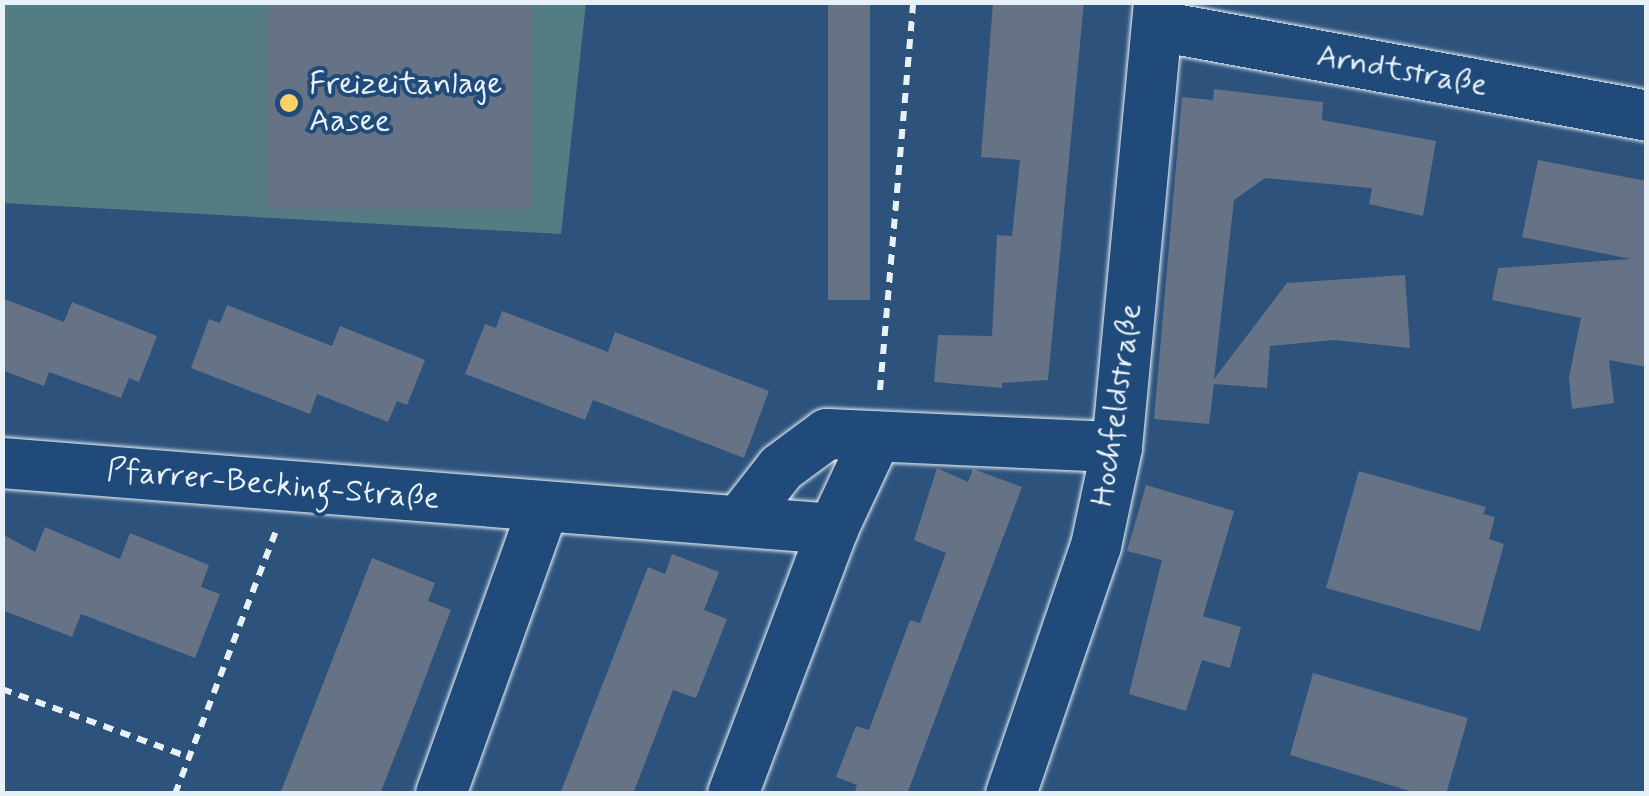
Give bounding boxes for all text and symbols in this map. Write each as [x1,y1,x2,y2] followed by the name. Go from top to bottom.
[1314,37,1490,105] street label: Arndtstraße
[309,66,502,141] place label: Freizeitanlage Aasee
[278,92,300,114] marker: Freizeitanlage Aasee
[1084,301,1150,509] street label: Hochfeldstraße
[105,451,441,519] street label: Pfarrer-Becking-Straße

